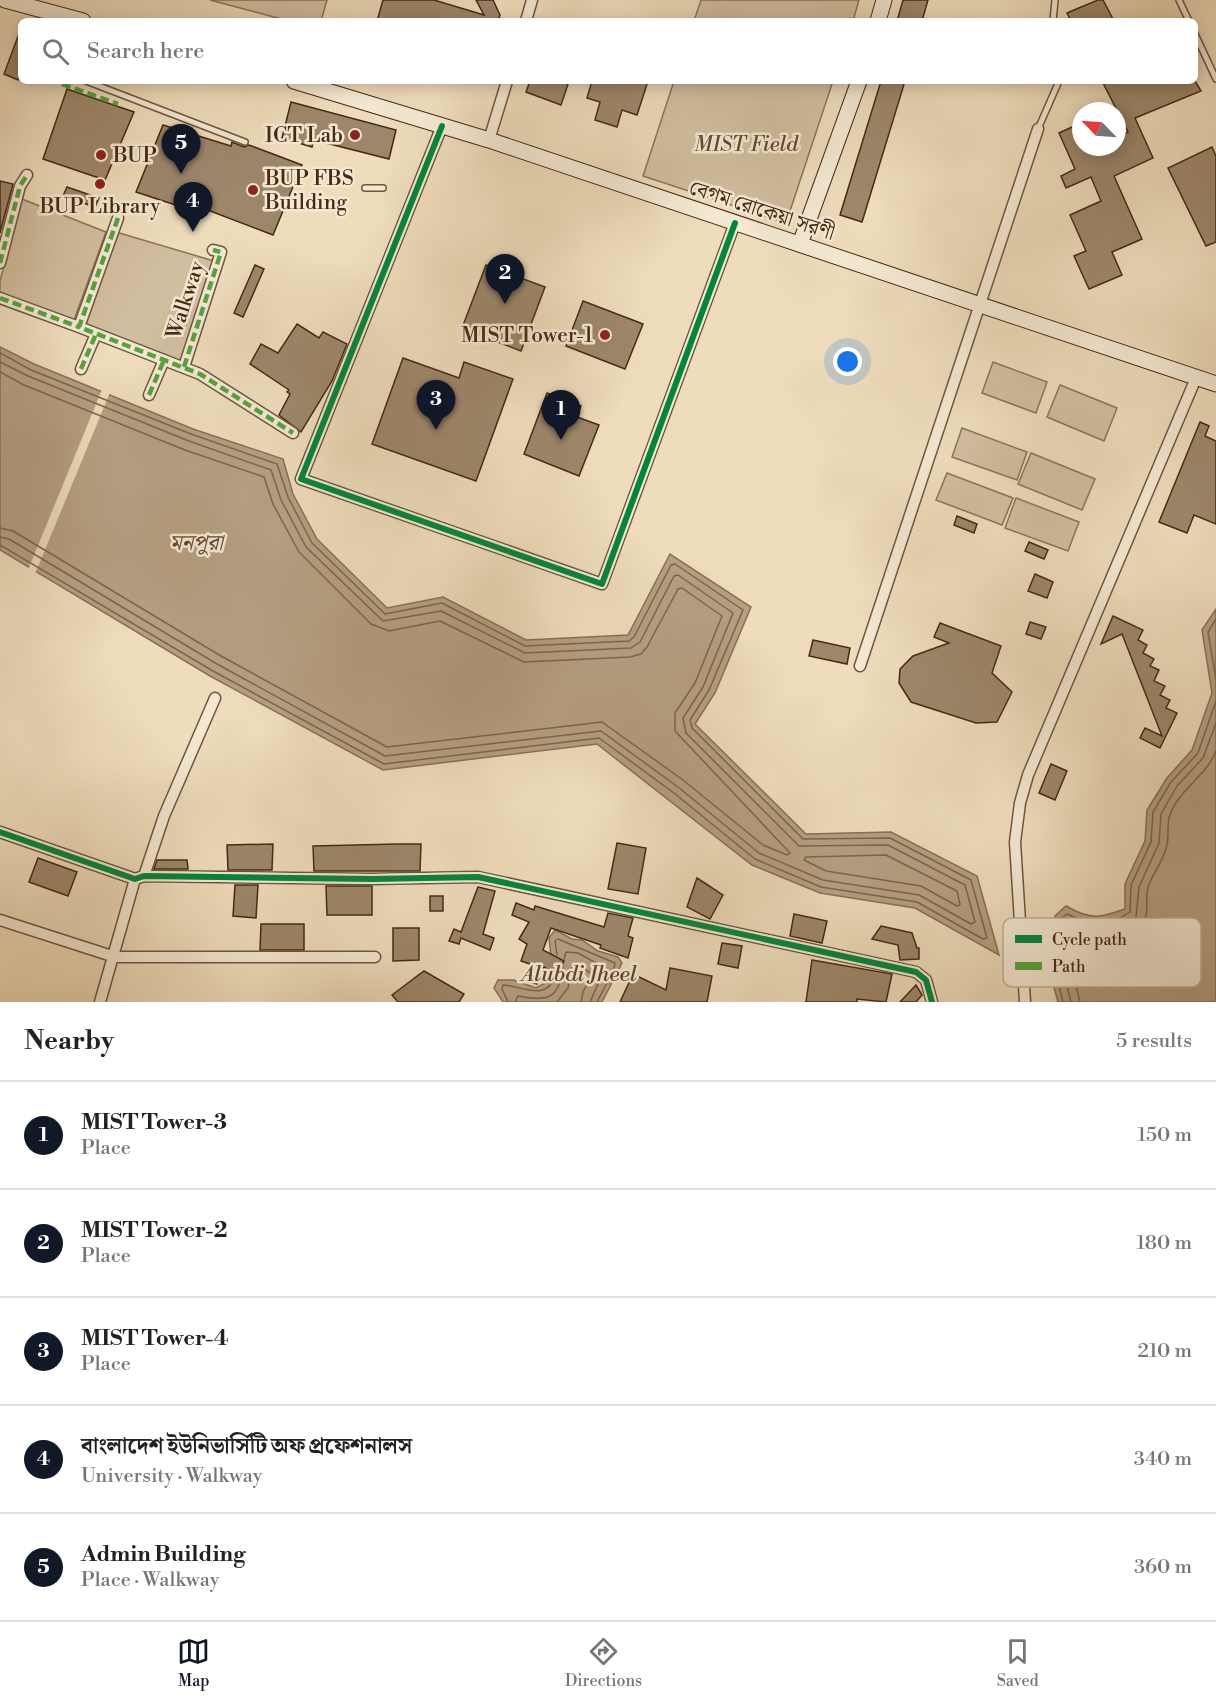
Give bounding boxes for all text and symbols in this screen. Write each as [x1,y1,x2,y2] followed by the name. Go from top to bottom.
[18,18,1198,84] search box
[39,35,72,68] icon: search
[87,38,204,65] text: Search here
[1072,102,1126,156] north arrow
[265,123,343,149] place label: ICT Lab
[162,124,201,174] pin: 5
[348,128,362,142] marker: ICT Lab
[694,132,799,158] park label: MIST Field
[112,143,157,169] place label: BUP
[94,148,108,162] marker: BUP
[264,166,354,216] place label: BUP FBS Building
[686,175,838,247] street label: বেগম রোকেয়া সরণী
[93,177,107,191] marker: BUP Library
[174,182,212,232] pin: 4
[246,183,260,197] marker: BUP FBS Building
[39,194,161,220] place label: BUP Library
[486,254,524,304] pin: 2
[161,257,211,344] street label: Walkway
[461,323,593,349] place label: MIST Tower-1
[598,328,612,342] marker: MIST Tower-1
[833,347,862,376] your location
[416,380,456,430] pin: 3
[542,390,580,440] pin: 1
[170,530,225,557] water label: মনপুরা
[1003,918,1201,987] legend
[1052,930,1127,950] text: Cycle path
[1052,957,1086,977] text: Path
[519,961,637,988] water label: Alubdi Jheel
[24,1025,114,1057] text: Nearby
[1116,1029,1192,1054] text: 5 results
[81,1109,227,1136] text: MIST Tower-3
[39,1123,48,1148] text: 1
[1137,1123,1192,1148] text: 150 m
[81,1136,131,1161] text: Place
[81,1217,228,1244] text: MIST Tower-2
[37,1231,50,1256] text: 2
[1137,1231,1192,1256] text: 180 m
[81,1244,131,1269] text: Place
[81,1325,229,1352] text: MIST Tower-4
[37,1339,50,1364] text: 3
[1137,1339,1192,1364] text: 210 m
[81,1352,131,1377] text: Place
[81,1433,412,1460] text: বাংলাদেশ ইউনিভার্সিটি অফ প্রফেশনালস
[37,1447,50,1472] text: 4
[1134,1447,1192,1472] text: 340 m
[81,1464,263,1489] text: University · Walkway
[81,1541,245,1568] text: Admin Building
[37,1555,50,1580] text: 5
[1134,1555,1192,1580] text: 360 m
[81,1568,219,1593] text: Place · Walkway
[177,1635,210,1691] tab: Map
[565,1635,642,1691] tab: Directions
[997,1635,1039,1691] tab: Saved

